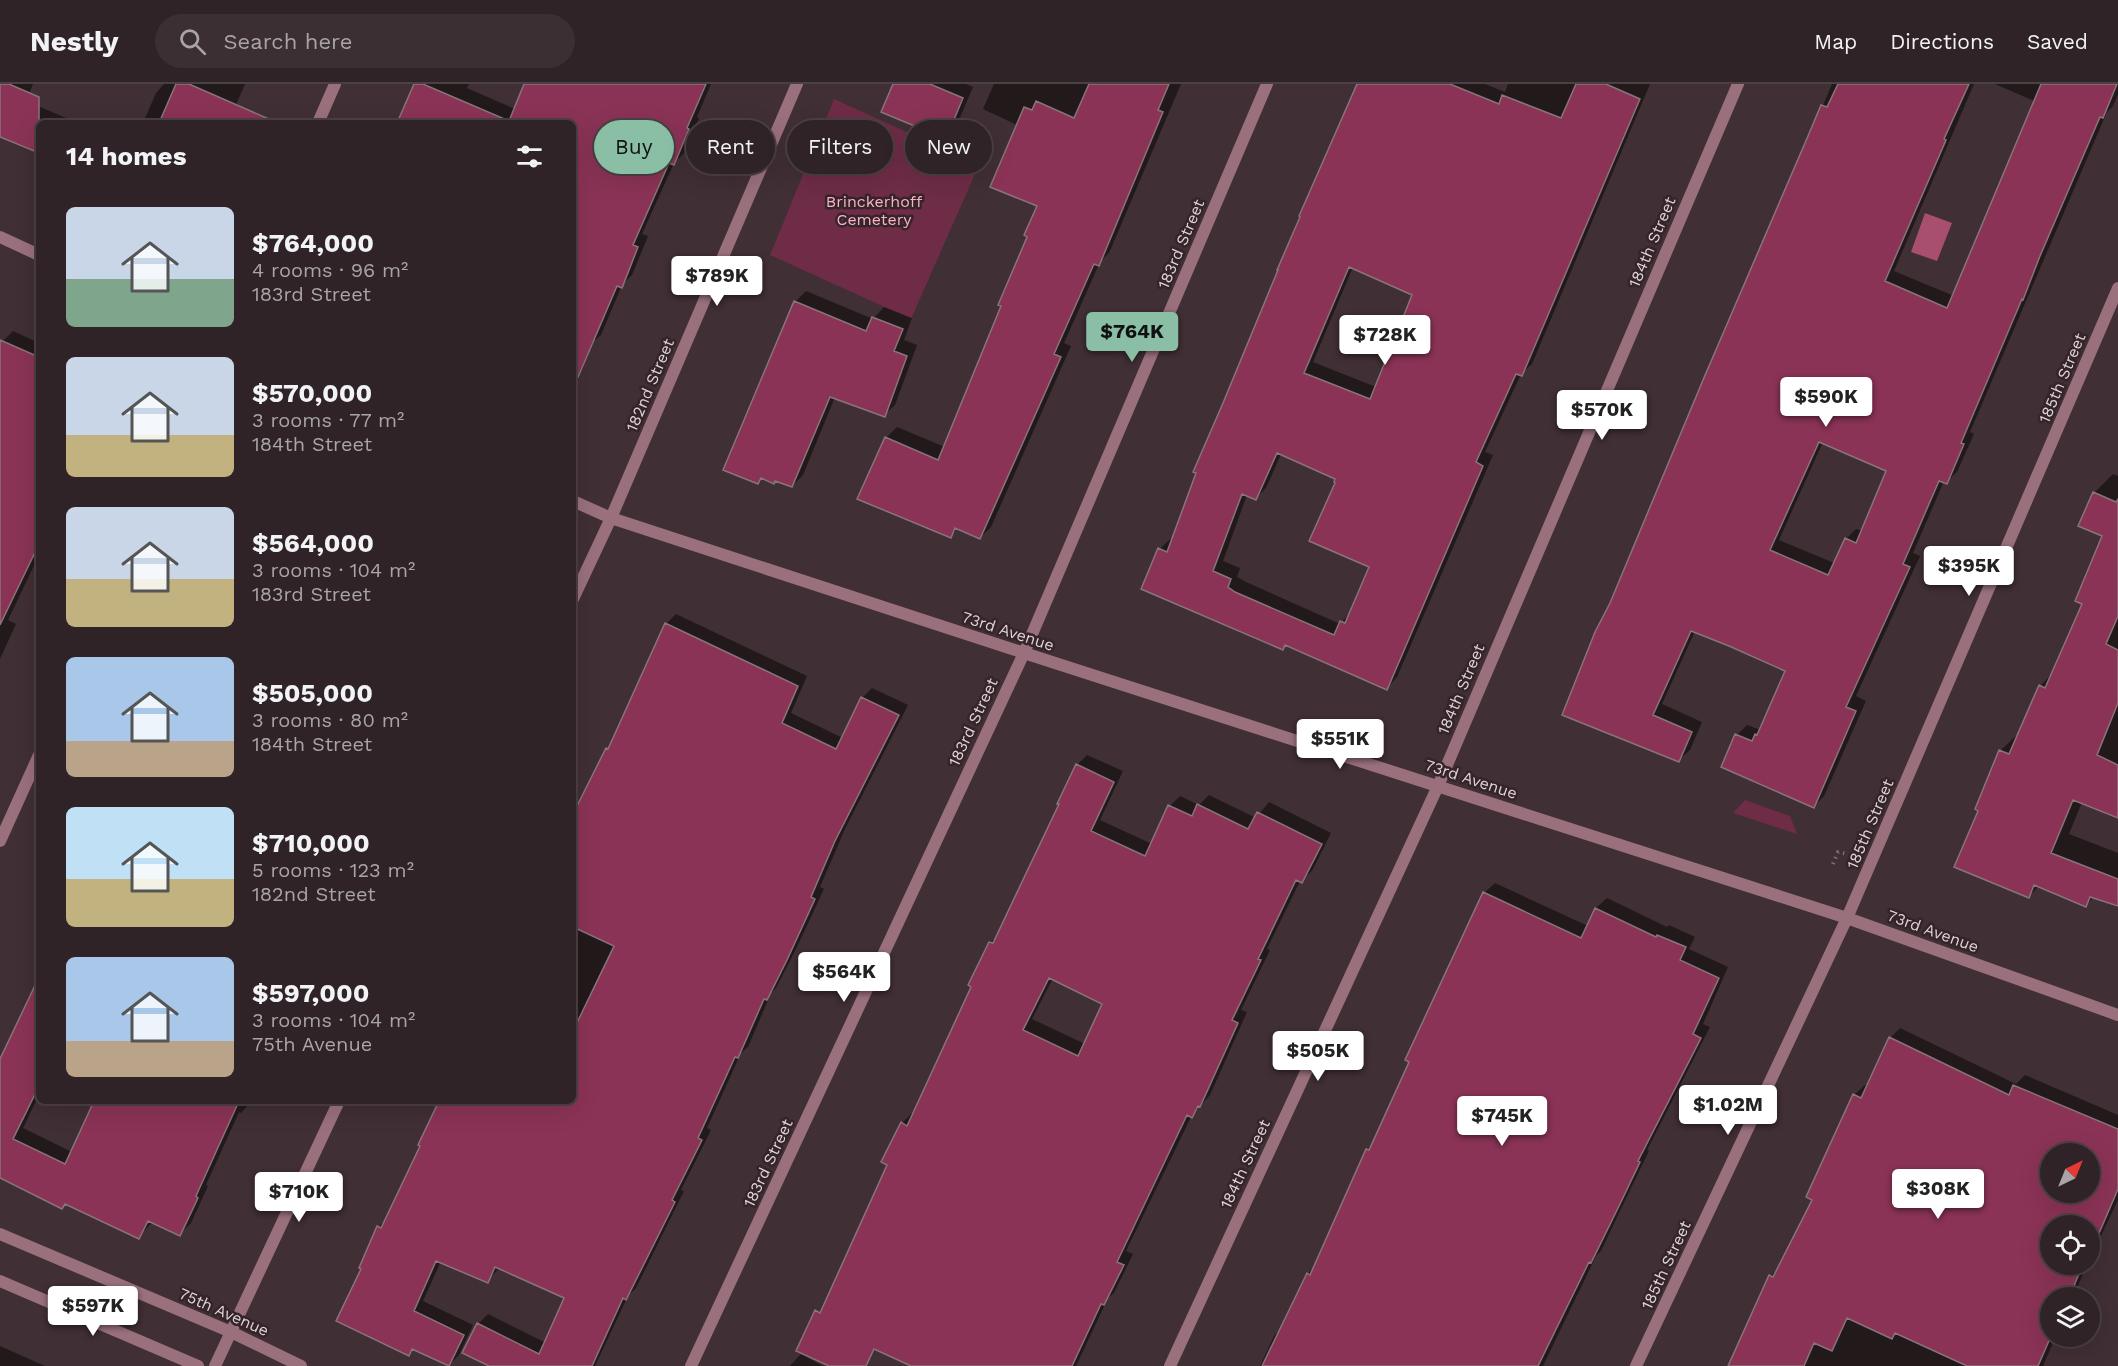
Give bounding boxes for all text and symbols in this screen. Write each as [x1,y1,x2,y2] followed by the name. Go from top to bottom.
[155,14,575,68] search box
[30,25,119,58] text: Nestly
[176,25,209,58] icon: search
[224,29,352,54] text: Search here
[1814,29,1857,54] text: Map
[1890,29,1994,54] text: Directions
[2027,29,2088,54] text: Saved
[594,120,674,174] chip: Buy
[686,120,775,174] chip: Rent
[787,120,893,174] chip: Filters
[905,120,992,174] chip: New
[513,140,546,173] icon: filters
[66,141,187,171] text: 14 homes
[826,192,923,229] park label: Brinckerhoff Cemetery
[1624,194,1680,290] street label: 184th Street
[1154,196,1208,291] street label: 183rd Street
[252,228,374,258] text: $764,000
[114,231,186,303] icon: home
[675,256,759,307] pin: $789K
[252,258,408,282] text: 4 rooms · 96 m²
[685,263,749,287] text: $789K
[252,282,371,306] text: 183rd Street
[1090,312,1174,363] pin: $764K
[1343,315,1427,366] pin: $728K
[1100,319,1164,343] text: $764K
[1353,322,1417,346] text: $728K
[2035,330,2090,426] street label: 185th Street
[622,335,678,434] street label: 182nd Street
[1784,377,1868,428] pin: $590K
[252,378,372,408] text: $570,000
[114,381,186,453] icon: home
[1794,384,1858,408] text: $590K
[1560,390,1644,441] pin: $570K
[1571,397,1633,421] text: $570K
[252,408,404,432] text: 3 rooms · 77 m²
[252,432,372,456] text: 184th Street
[252,528,374,558] text: $564,000
[114,531,186,603] icon: home
[1927,546,2011,597] pin: $395K
[1938,553,2000,577] text: $395K
[252,558,415,582] text: 3 rooms · 104 m²
[252,582,371,606] text: 183rd Street
[959,607,1057,655] street label: 73rd Avenue
[1433,641,1489,737] street label: 184th Street
[944,675,1002,769] street label: 183rd Street
[252,678,373,708] text: $505,000
[114,681,186,753] icon: home
[252,708,408,732] text: 3 rooms · 80 m²
[1298,719,1382,770] pin: $551K
[1311,726,1369,750] text: $551K
[252,732,372,756] text: 184th Street
[1422,755,1520,803] street label: 73rd Avenue
[1843,776,1898,872] street label: 185th Street
[252,828,370,858] text: $710,000
[114,831,186,903] icon: home
[252,858,414,882] text: 5 rooms · 123 m²
[252,882,376,906] text: 182nd Street
[1885,906,1981,956] street label: 73rd Avenue
[802,952,886,1003] pin: $564K
[812,959,876,983] text: $564K
[252,978,369,1008] text: $597,000
[114,981,186,1053] icon: home
[252,1008,415,1032] text: 3 rooms · 104 m²
[1276,1031,1360,1082] pin: $505K
[252,1032,372,1056] text: 75th Avenue
[1287,1038,1349,1062] text: $505K
[1679,1085,1777,1136] pin: $1.02M
[1693,1092,1763,1116] text: $1.02M
[1460,1096,1544,1147] pin: $745K
[1471,1103,1533,1127] text: $745K
[739,1116,797,1210] street label: 183rd Street
[1216,1116,1274,1212] street label: 184th Street
[2040,1143,2100,1203] north arrow
[2040,1143,2100,1347] map controls
[1896,1169,1980,1220] pin: $308K
[257,1172,341,1223] pin: $710K
[1906,1176,1970,1200] text: $308K
[269,1179,329,1203] text: $710K
[2040,1215,2100,1275] button: locate
[1637,1217,1695,1312] street label: 185th Street
[176,1284,272,1340] street label: 75th Avenue
[51,1286,135,1337] pin: $597K
[2040,1287,2100,1347] button: layers
[62,1293,124,1317] text: $597K

